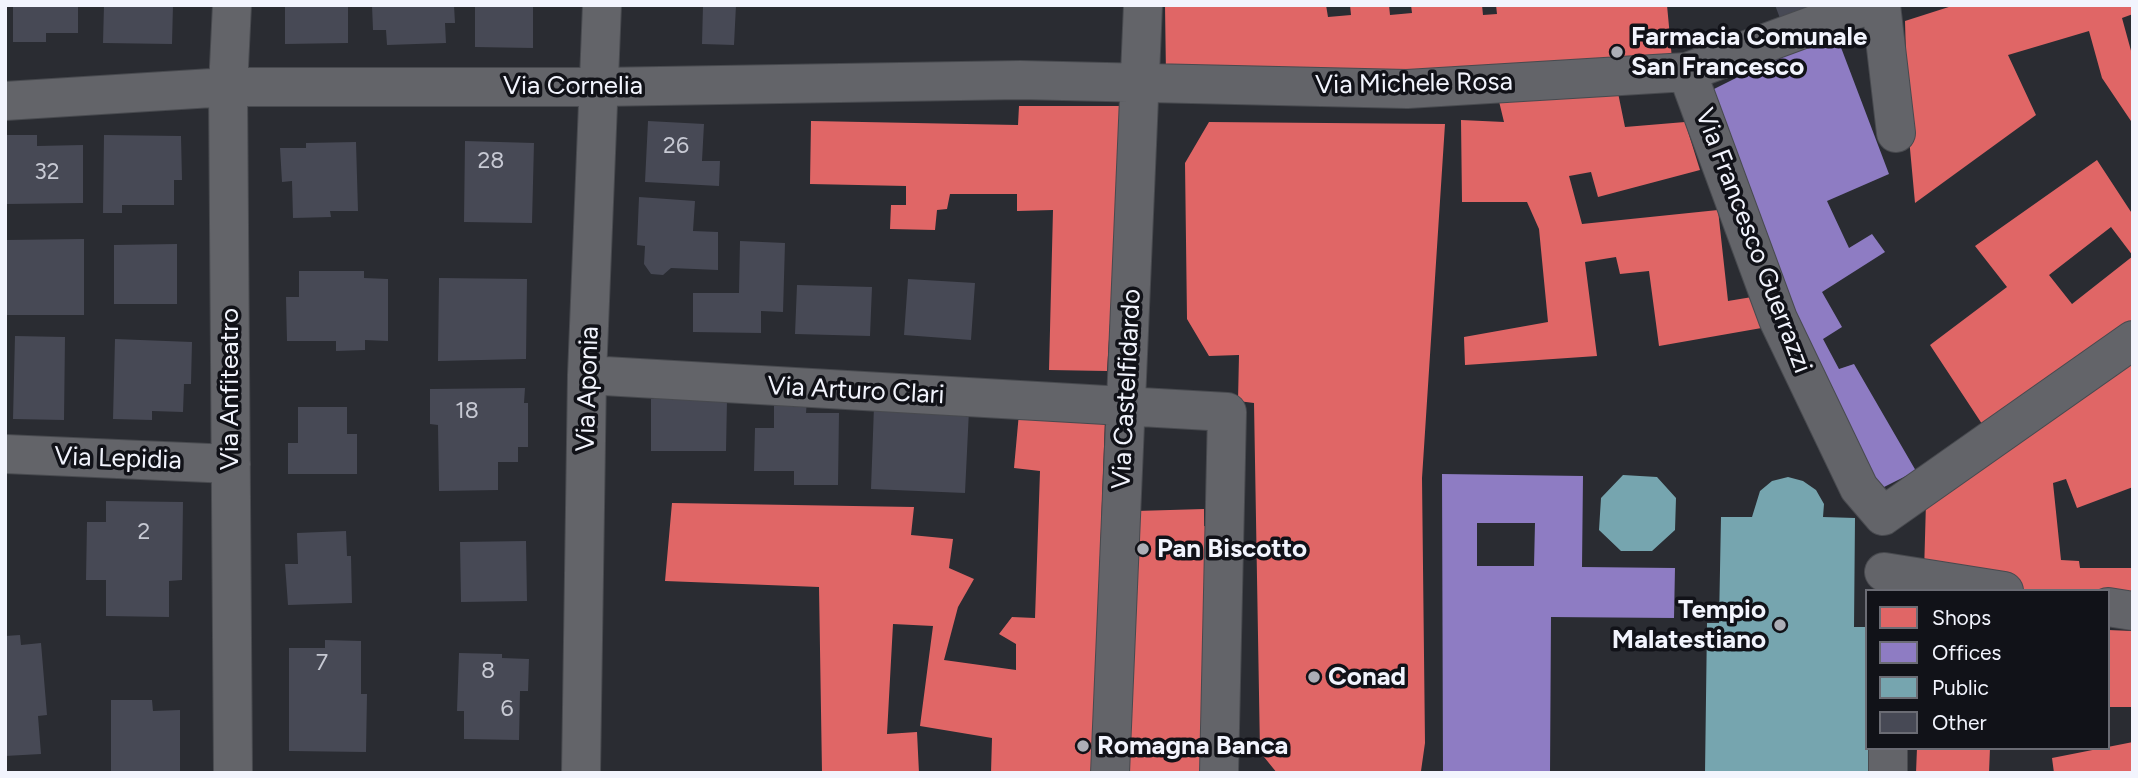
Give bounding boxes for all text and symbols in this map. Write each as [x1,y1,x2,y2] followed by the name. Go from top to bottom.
[1631,21,1867,82] place label: Farmacia Comunale San Francesco
[1609,44,1625,60] marker: Farmacia Comunale San Francesco
[1315,67,1513,101] street label: Via Michele Rosa
[503,70,643,102] street label: Via Cornelia
[1688,104,1818,378] street label: Via Francesco Guerrazzi
[663,132,689,160] house number: 26
[478,147,504,175] house number: 28
[34,158,60,186] house number: 32
[1106,288,1148,490] street label: Via Castelfidardo
[214,308,246,470] street label: Via Anfiteatro
[570,326,606,452] street label: Via Aponia
[767,371,945,411] street label: Via Arturo Clari
[455,397,479,425] house number: 18
[54,441,182,477] street label: Via Lepidia
[138,518,150,546] house number: 2
[1157,533,1307,565] place label: Pan Biscotto
[1135,541,1151,557] marker: Pan Biscotto
[1865,589,2110,750] legend
[1612,594,1766,656] place label: Tempio Malatestiano
[1932,605,1991,630] text: Shops
[1772,617,1788,633] marker: Tempio Malatestiano
[1932,640,2001,665] text: Offices
[316,649,328,677] house number: 7
[481,657,495,685] house number: 8
[1328,661,1406,693] place label: Conad
[1306,669,1322,685] marker: Conad
[1932,675,1989,700] text: Public
[500,695,514,723] house number: 6
[1932,710,1987,735] text: Other
[1097,730,1288,762] place label: Romagna Banca
[1075,738,1091,754] marker: Romagna Banca

